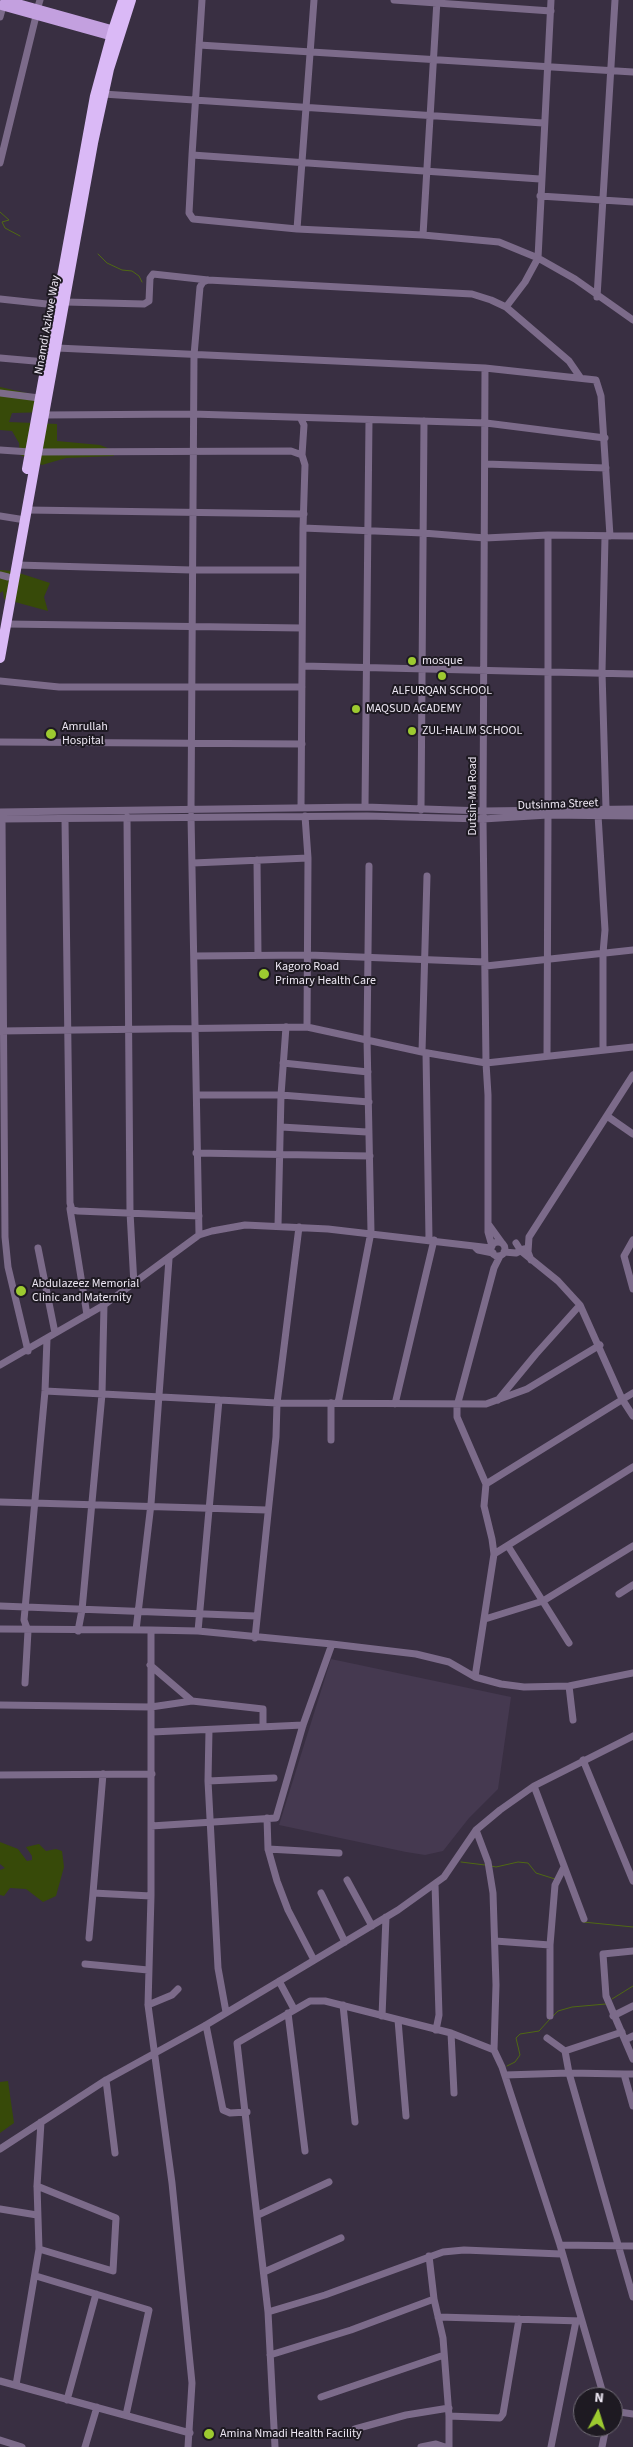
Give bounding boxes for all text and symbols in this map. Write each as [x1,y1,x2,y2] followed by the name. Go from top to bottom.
[32,274,64,376] street label: Nnamdi Azikwe Way
[422,654,463,668] place label: mosque
[406,655,418,667] marker: mosque
[436,670,448,682] marker: ALFURQAN SCHOOL
[392,684,492,698] place label: ALFURQAN SCHOOL
[366,702,461,716] place label: MAQSUD ACADEMY
[350,703,362,715] marker: MAQSUD ACADEMY
[62,720,108,748] place label: Amrullah Hospital
[422,724,522,738] place label: ZUL-HALIM SCHOOL
[406,725,418,737] marker: ZUL-HALIM SCHOOL
[44,727,58,741] marker: Amrullah Hospital
[466,756,480,836] street label: Dutsin-Ma Road
[517,796,599,814] street label: Dutsinma Street
[275,960,376,988] place label: Kagoro Road Primary Health Care
[257,967,271,981] marker: Kagoro Road Primary Health Care
[32,1277,139,1305] place label: Abdulazeez Memorial Clinic and Maternity
[14,1284,28,1298] marker: Abdulazeez Memorial Clinic and Maternity
[573,2387,623,2437] north arrow
[594,2388,605,2408] text: N
[202,2427,216,2441] marker: Amina Nmadi Health Facility
[220,2427,362,2441] place label: Amina Nmadi Health Facility

